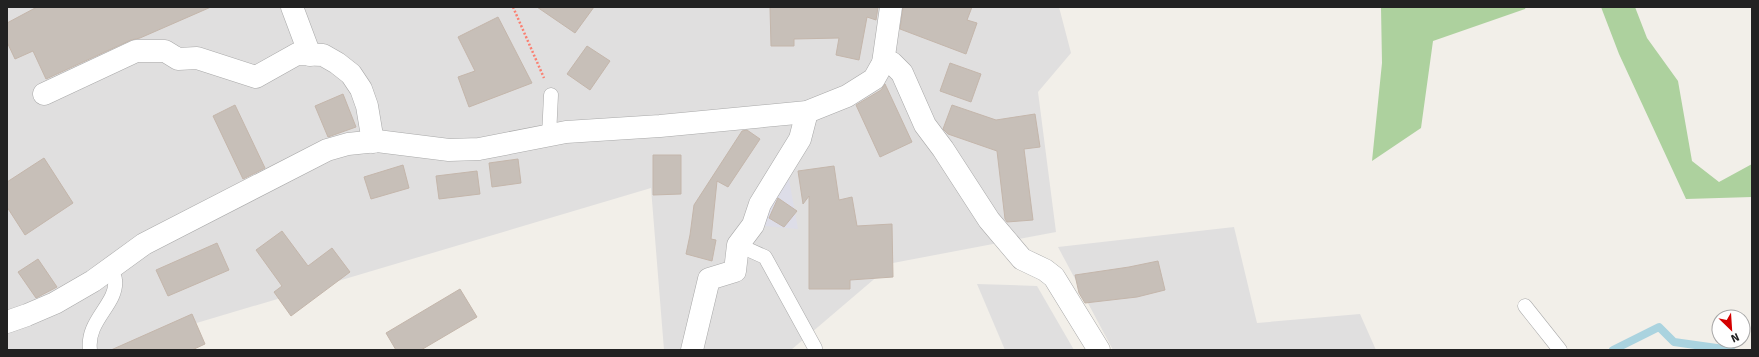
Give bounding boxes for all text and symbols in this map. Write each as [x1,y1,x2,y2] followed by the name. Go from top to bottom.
[1711,309,1751,349] north arrow
[1729,330,1741,345] text: N

